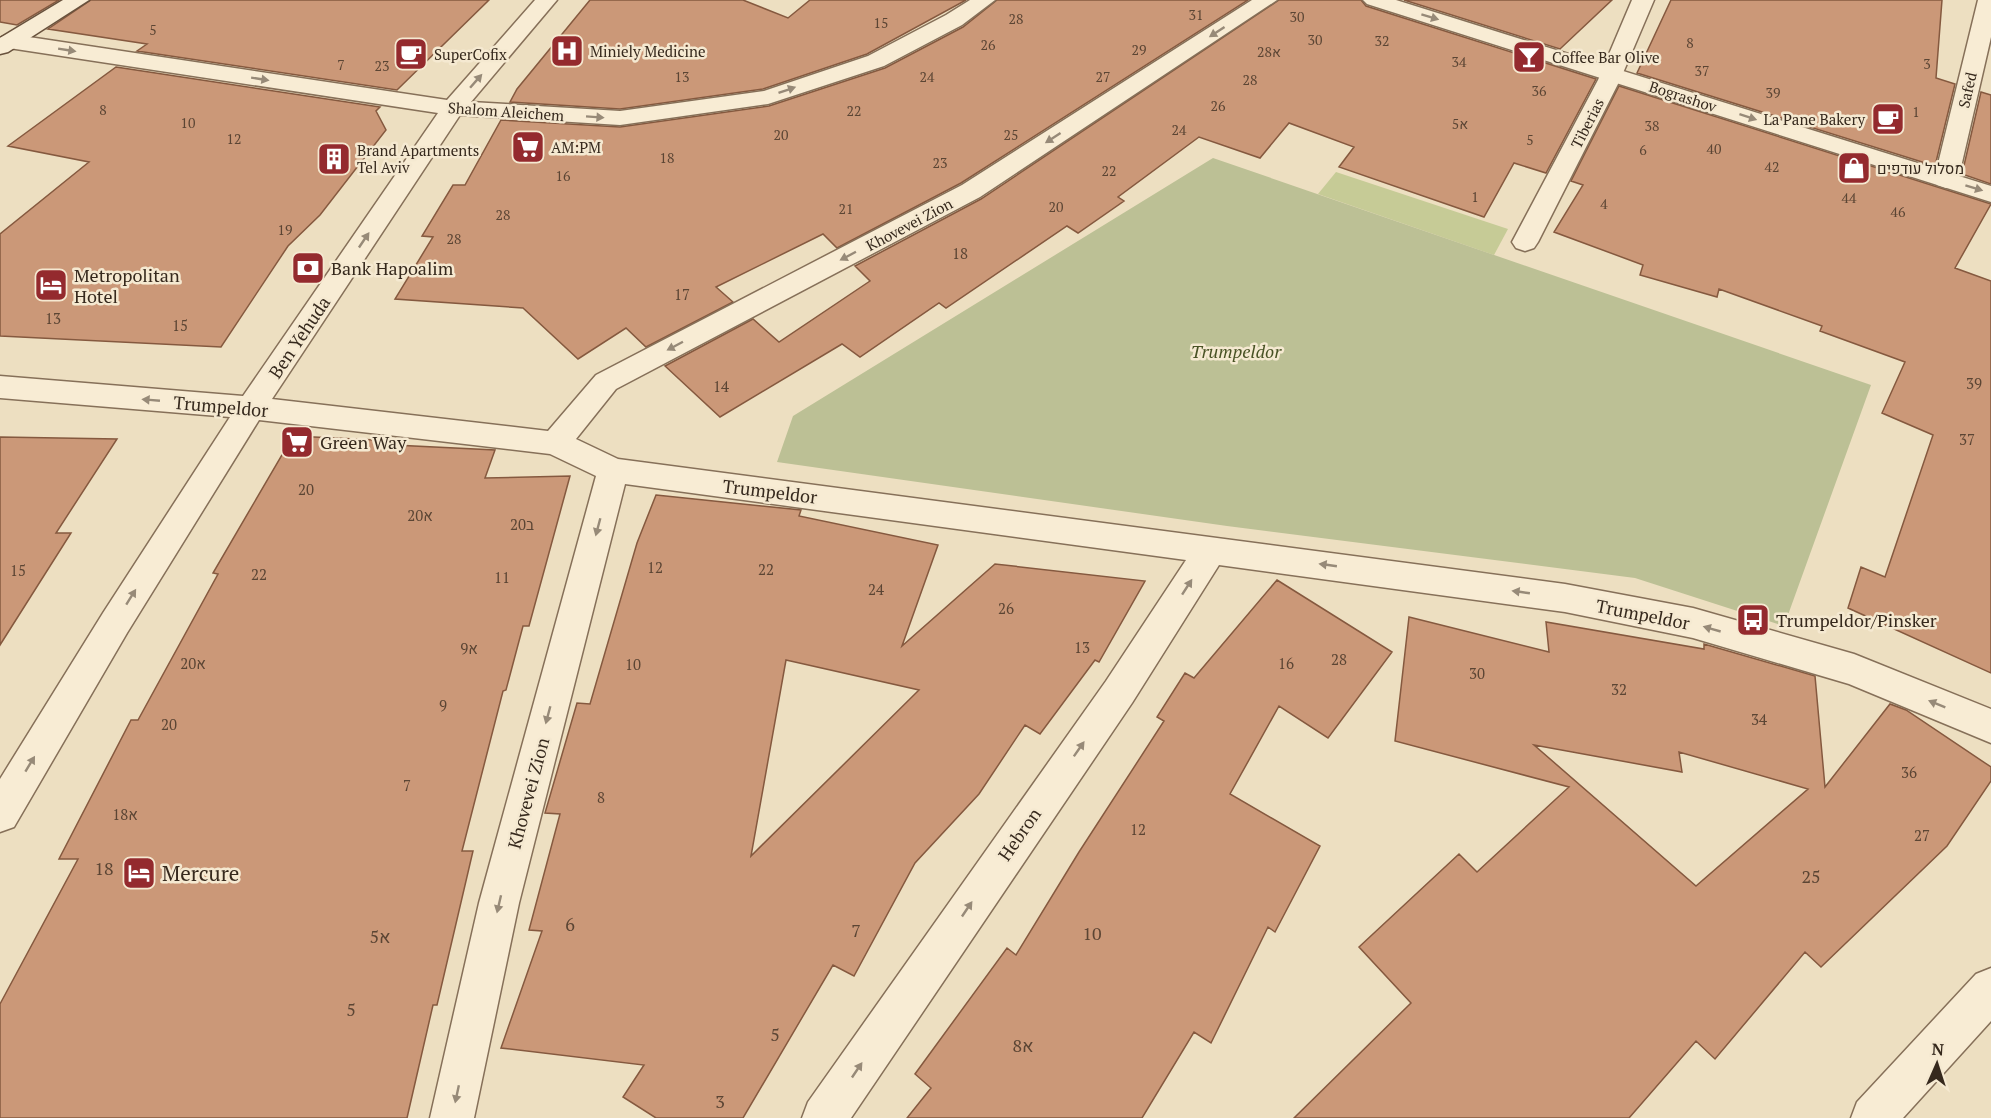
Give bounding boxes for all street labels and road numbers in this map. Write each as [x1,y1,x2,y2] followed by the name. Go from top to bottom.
[1953,70,1981,110] street label: Safed
[1647,76,1720,116] street label: Bograshov
[1566,94,1608,152] street label: Tiberias
[447,97,565,125] street label: Shalom Aleichem
[862,193,956,255] street label: Khovevei Zion
[263,291,335,383] street label: Ben Yehuda
[173,390,269,422] street label: Trumpeldor
[721,473,819,509] street label: Trumpeldor
[1594,593,1692,635] street label: Trumpeldor
[502,735,554,851] street label: Khovevei Zion
[992,802,1046,865] street label: Hebron

